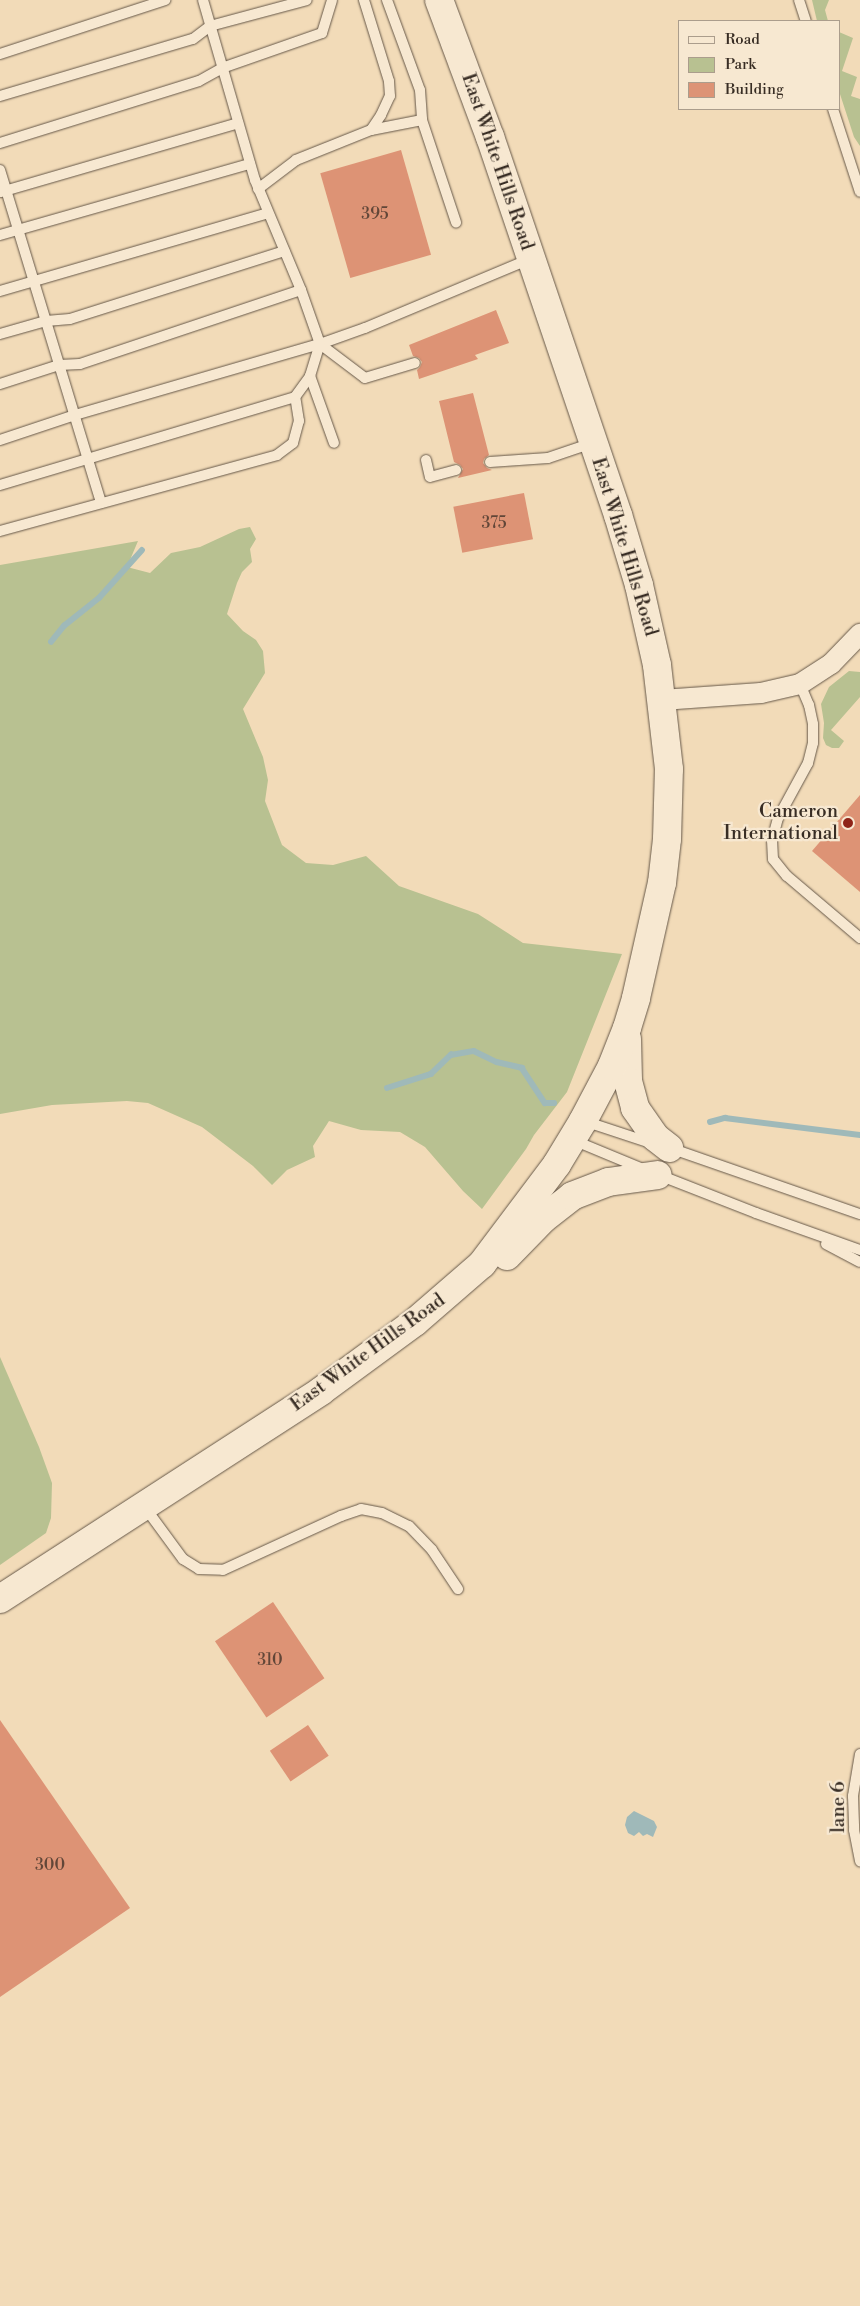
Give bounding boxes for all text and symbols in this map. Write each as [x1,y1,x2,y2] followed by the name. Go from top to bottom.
[678,20,840,110] legend
[725,30,760,49] text: Road
[725,55,756,74] text: Park
[456,71,538,253] street label: East White Hills Road
[725,80,784,99] text: Building
[361,204,389,224] house number: 395
[586,455,662,639] street label: East White Hills Road
[481,513,507,533] house number: 375
[724,801,838,845] place label: Cameron International
[842,817,854,829] marker: Cameron International
[286,1289,450,1417] street label: East White Hills Road
[257,1650,283,1670] house number: 310
[828,1781,850,1833] street label: lane 6
[35,1855,65,1875] house number: 300

